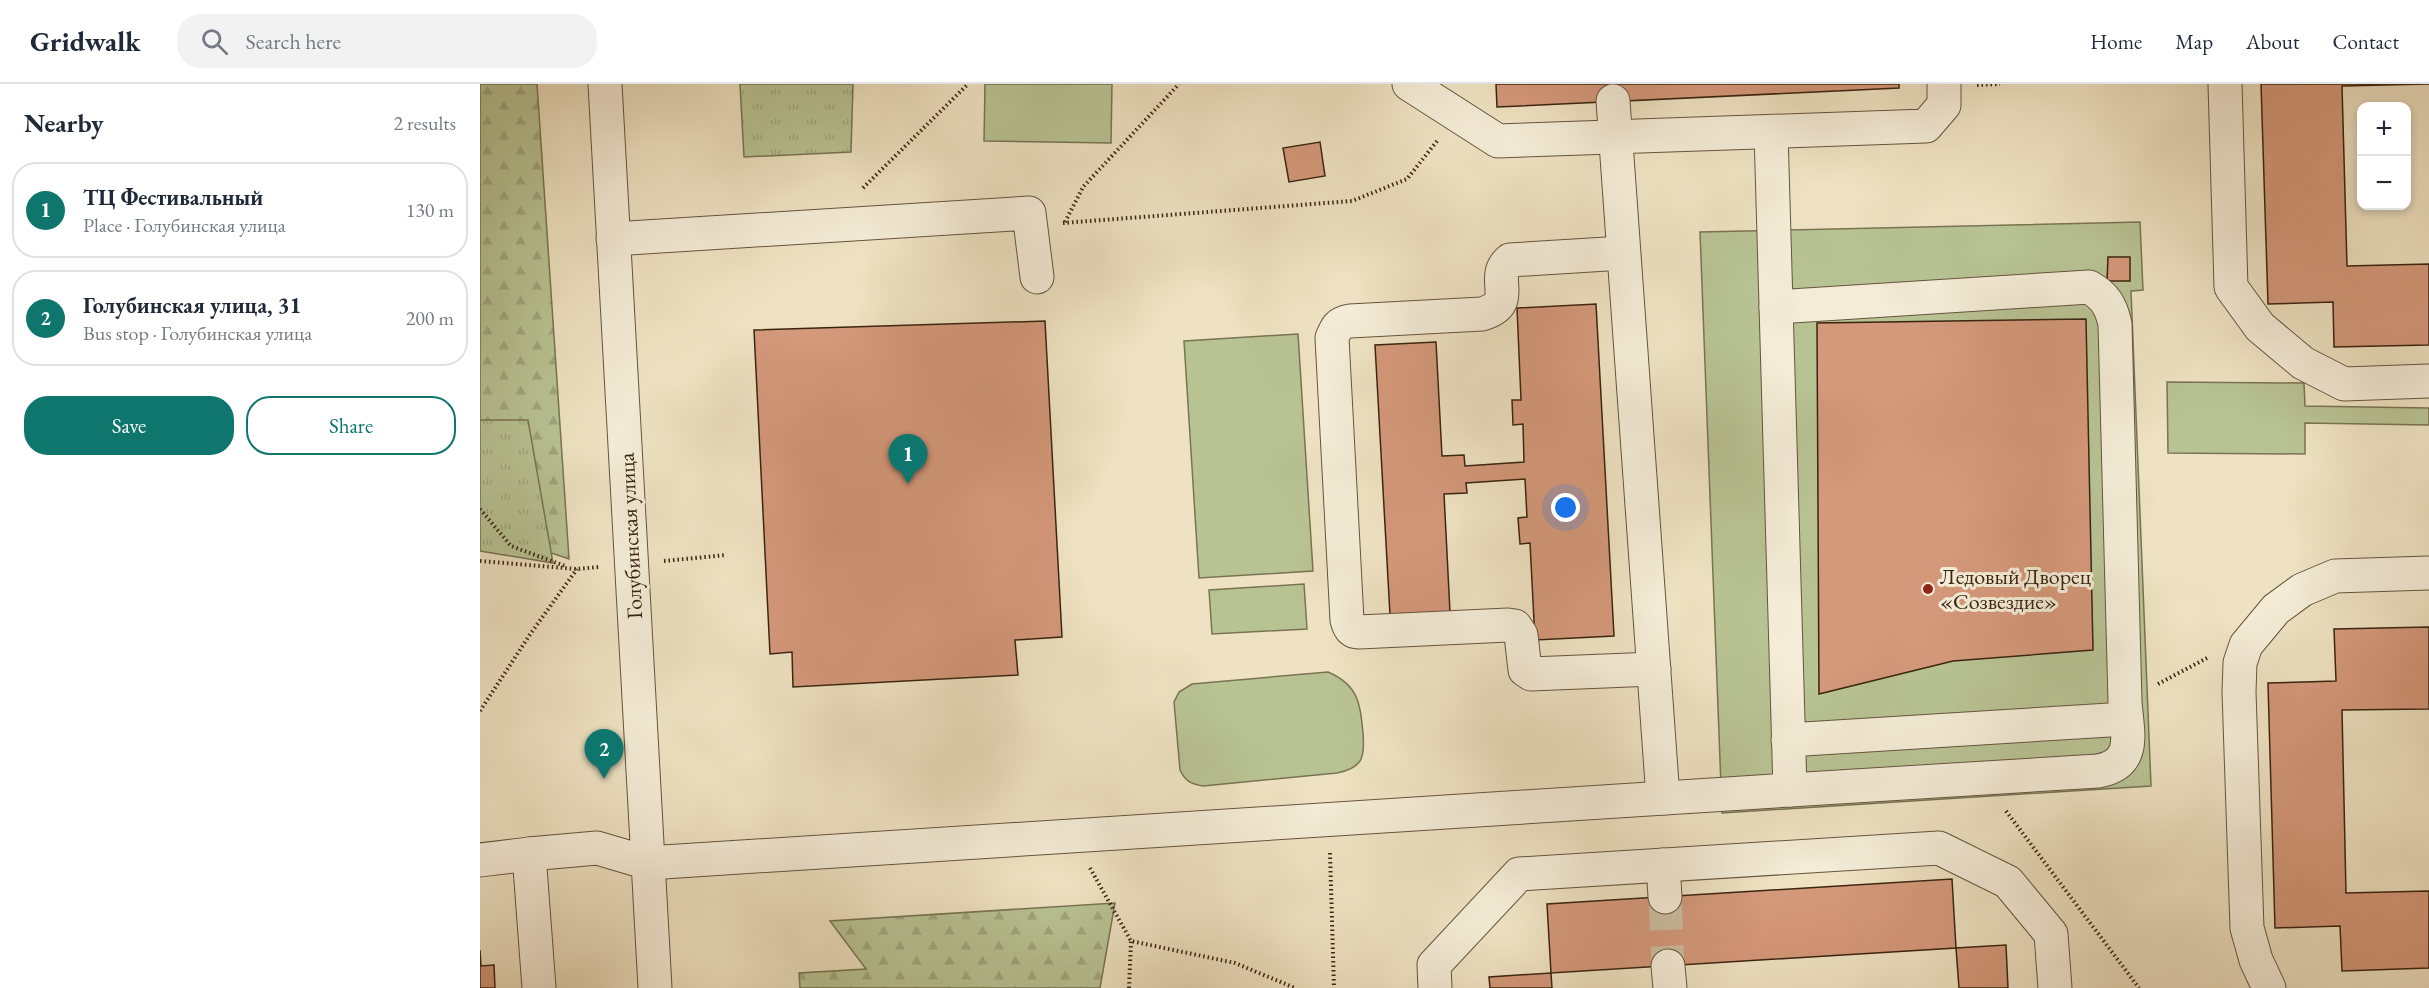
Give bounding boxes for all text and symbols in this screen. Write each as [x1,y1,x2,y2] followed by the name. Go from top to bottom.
[177,14,597,68] search box
[30,23,141,59] text: Gridwalk
[198,25,231,58] icon: search
[246,27,341,56] text: Search here
[2090,28,2142,55] text: Home
[2175,28,2213,55] text: Map
[2246,28,2299,55] text: About
[2332,28,2399,55] text: Contact
[2357,102,2411,210] map controls
[2357,102,2411,156] button: +
[24,106,104,140] text: Nearby
[393,110,456,136] text: 2 results
[2357,156,2411,210] button: −
[83,183,263,212] text: ТЦ Фестивальный
[40,197,51,223] text: 1
[406,197,454,223] text: 130 m
[83,212,286,238] text: Place · Голубинская улица
[83,291,301,320] text: Голубинская улица, 31
[40,305,51,331] text: 2
[406,305,454,331] text: 200 m
[83,320,312,346] text: Bus stop · Голубинская улица
[24,396,234,455] button: Save
[246,396,456,455] button: Share
[888,434,928,484] pin: 1
[612,452,649,620] street label: Голубинская улица
[1551,493,1580,522] your location
[1940,562,2092,616] place label: Ледовый Дворец «Созвездие»
[1921,582,1935,596] marker: Ледовый Дворец «Созвездие»
[584,730,624,779] pin: 2

